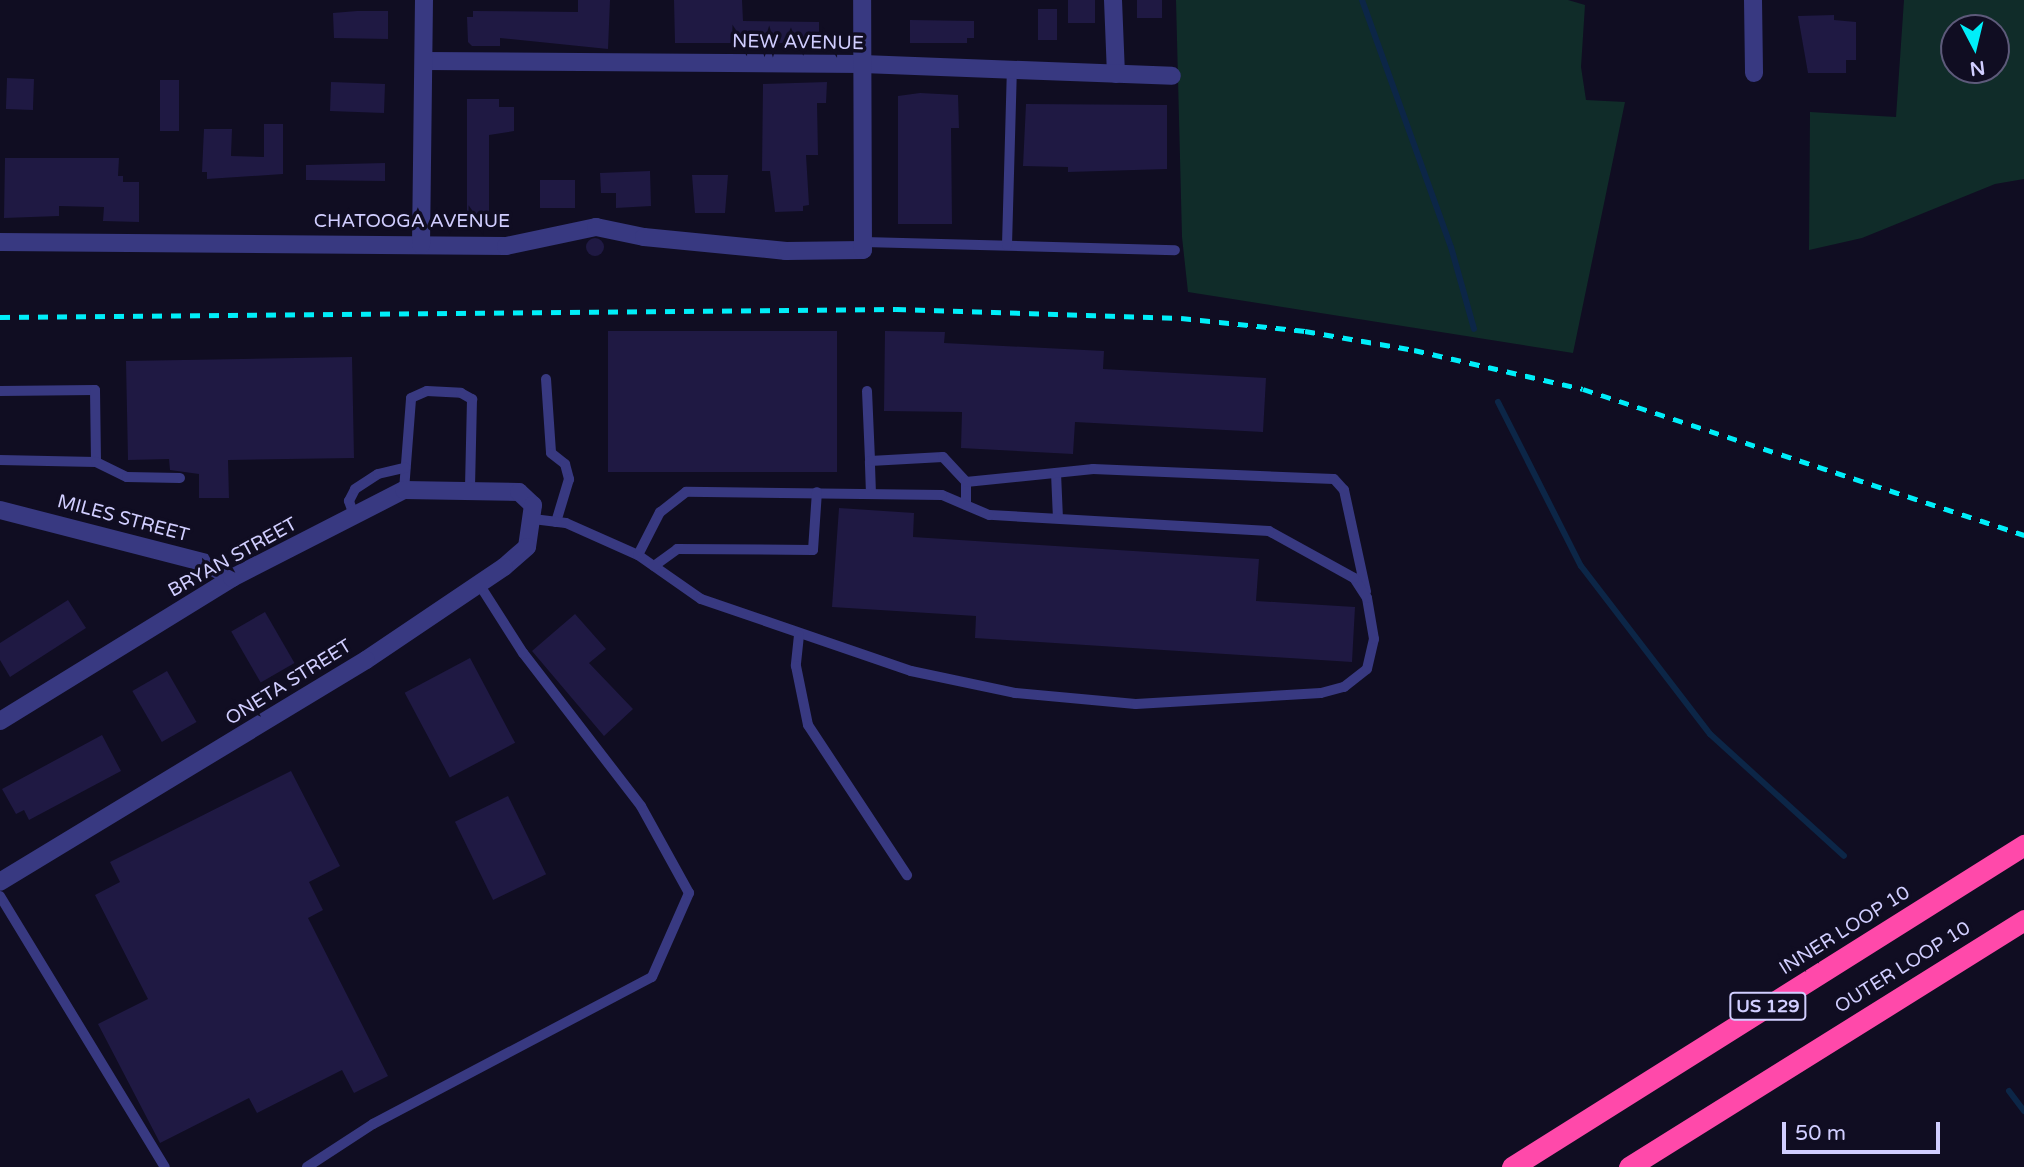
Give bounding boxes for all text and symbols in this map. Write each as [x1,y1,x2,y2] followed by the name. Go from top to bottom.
[1940,14,2010,84] north arrow
[732,30,864,56] street label: NEW AVENUE
[1968,56,1986,80] text: N
[314,211,510,233] street label: CHATOOGA AVENUE
[55,490,191,548] street label: MILES STREET
[165,513,301,603] street label: BRYAN STREET
[222,635,356,731] street label: ONETA STREET
[1775,882,1915,980] street label: INNER LOOP 10
[1831,917,1975,1019] street label: OUTER LOOP 10
[1728,992,1808,1021] road number: US 129
[1786,1108,1944,1152] scale bar
[1795,1121,1846,1146] text: 50 m

